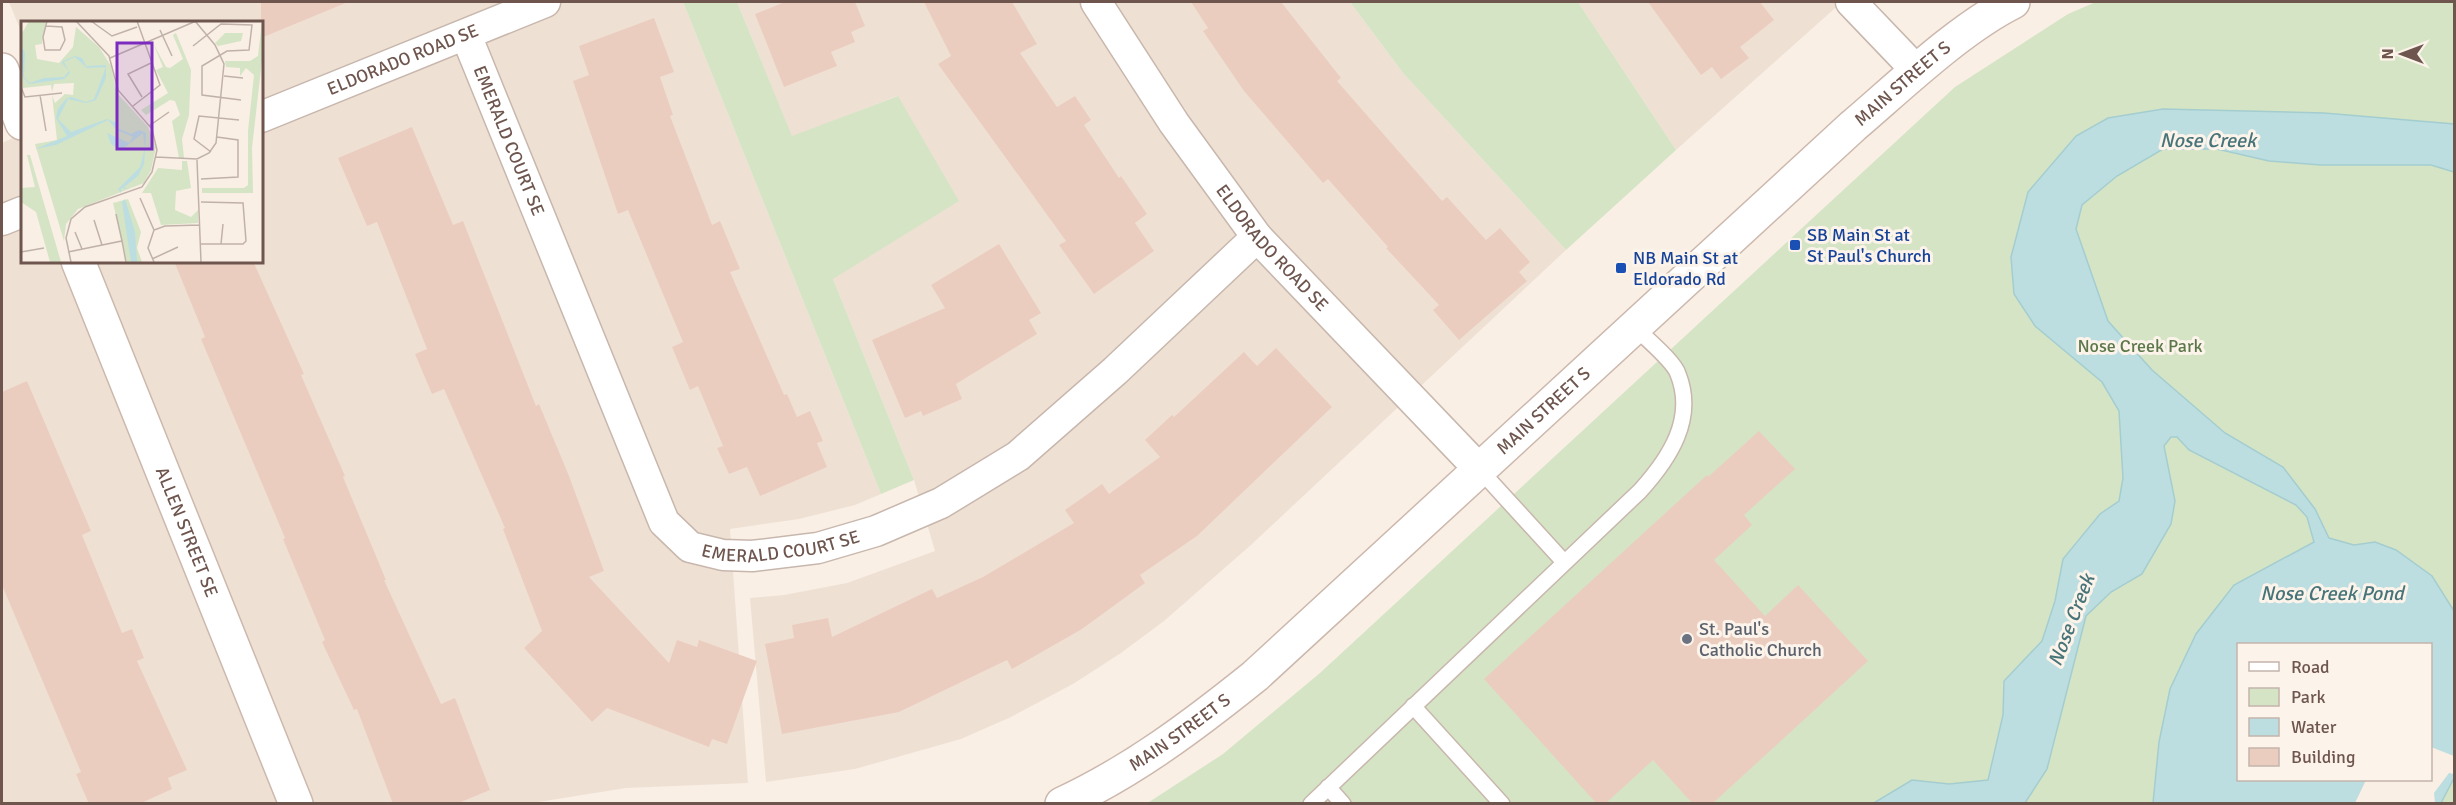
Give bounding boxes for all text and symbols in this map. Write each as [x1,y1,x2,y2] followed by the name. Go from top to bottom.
[324,19,482,100] street label: ELDORADO ROAD SE
[21,21,262,262] inset map
[2372,24,2432,84] north arrow
[1850,36,1955,131] street label: MAIN STREET S
[2378,48,2398,60] text: N
[469,62,549,219] street label: EMERALD COURT SE
[2160,128,2258,153] water label: Nose Creek
[1211,180,1333,316] street label: ELDORADO ROAD SE
[1807,224,1931,267] place label: SB Main St at St Paul's Church
[1788,238,1802,252] marker: SB Main St at St Paul's Church
[1633,247,1738,290] place label: NB Main St at Eldorado Rd
[1614,261,1628,275] marker: NB Main St at Eldorado Rd
[2077,335,2203,357] park label: Nose Creek Park
[1492,362,1595,459] street label: MAIN STREET S
[151,464,223,600] street label: ALLEN STREET SE
[699,525,862,568] street label: EMERALD COURT SE
[2043,569,2101,670] water label: Nose Creek
[2260,581,2406,606] water label: Nose Creek Pond
[1699,618,1822,661] place label: St. Paul's Catholic Church
[1680,632,1694,646] marker: St. Paul's Catholic Church
[2237,643,2432,781] legend
[2291,656,2330,678] text: Road
[2291,686,2326,708] text: Park
[1125,689,1235,776] street label: MAIN STREET S
[2291,716,2337,738] text: Water
[2291,746,2355,768] text: Building

